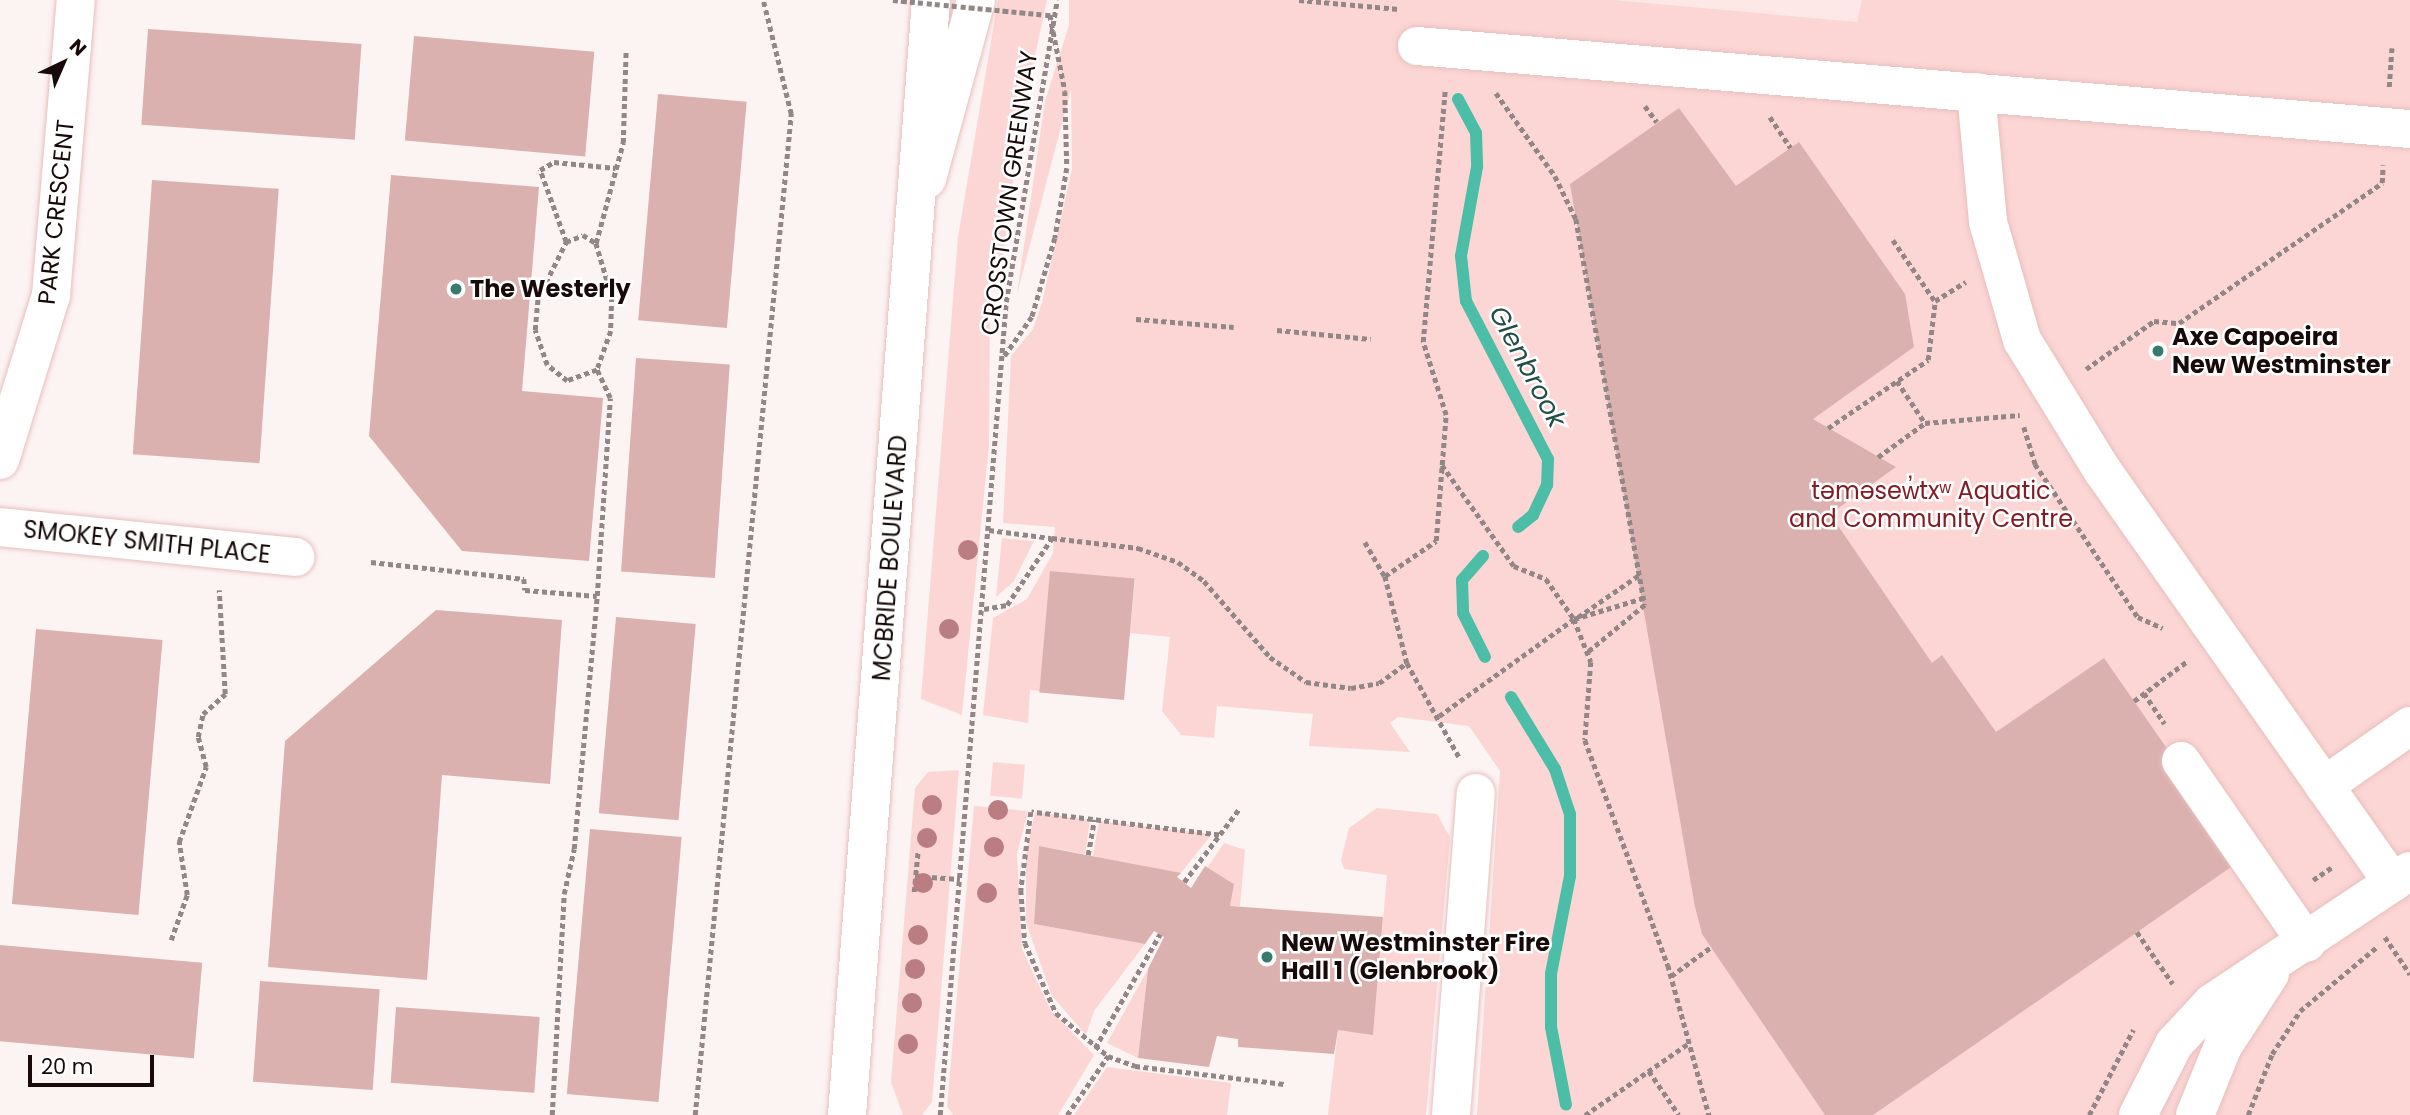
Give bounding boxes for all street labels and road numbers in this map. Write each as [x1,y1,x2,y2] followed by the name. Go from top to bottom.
[975,49,1043,337] street label: CROSSTOWN GREENWAY
[32,118,80,306] street label: PARK CRESCENT
[867,434,913,682] street label: MCBRIDE BOULEVARD
[22,515,272,569] street label: SMOKEY SMITH PLACE

